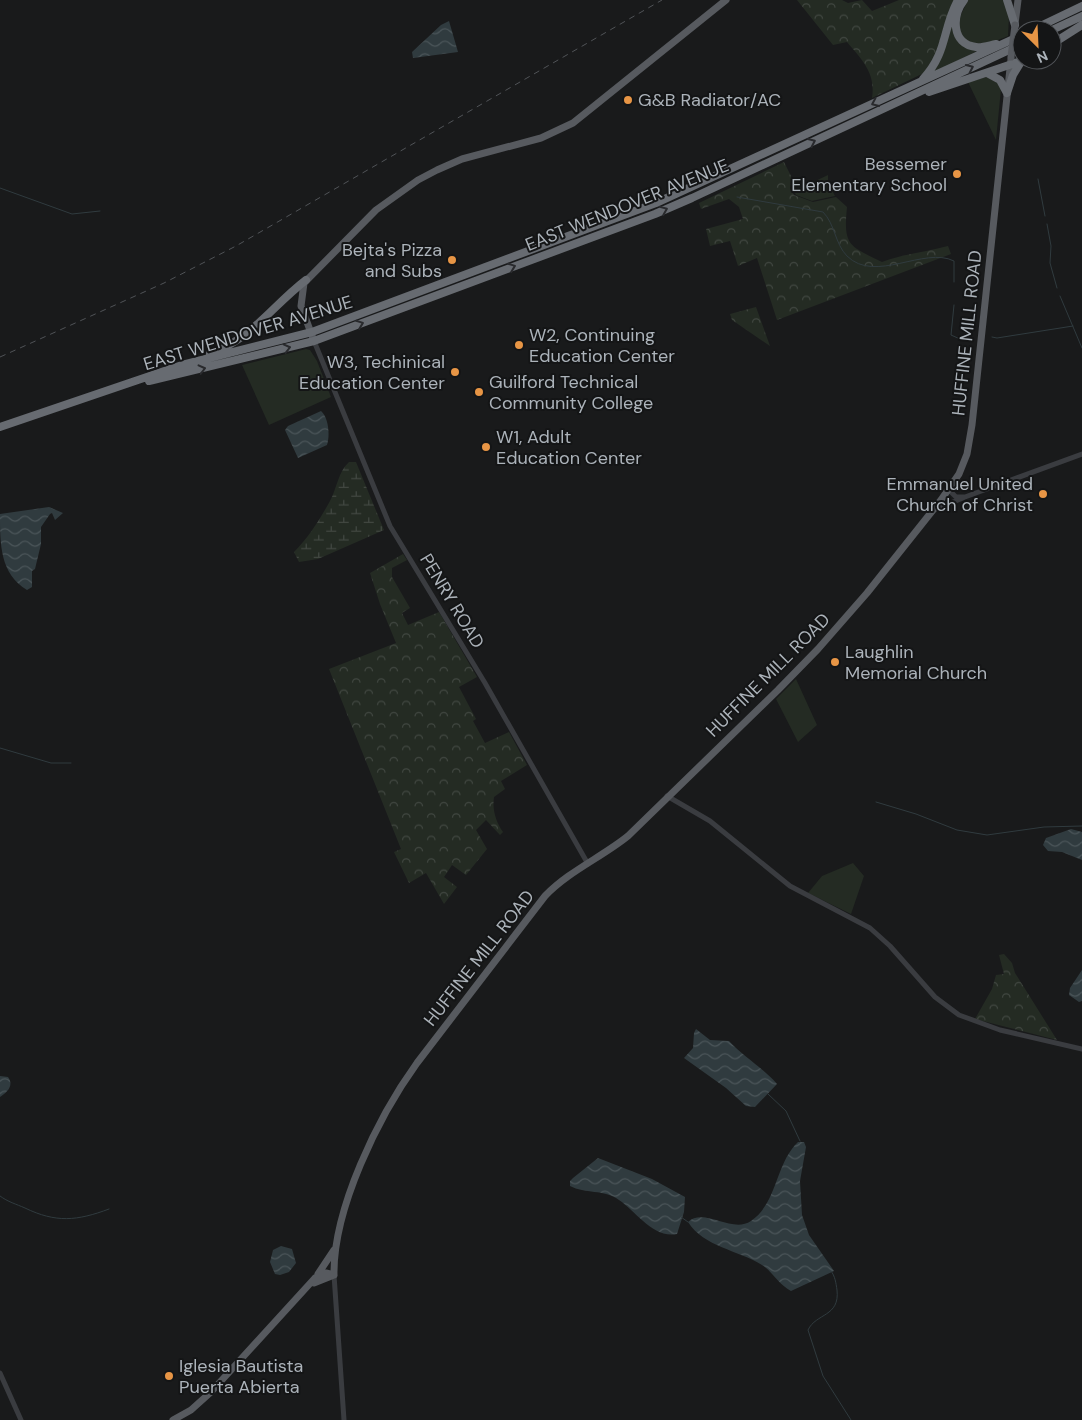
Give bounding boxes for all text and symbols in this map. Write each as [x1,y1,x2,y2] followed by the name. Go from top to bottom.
[1012,20,1062,70] north arrow
[1034,47,1051,67] text: N
[965,64,974,74] one-way arrow
[638,88,781,112] place label: G&B Radiator/AC
[622,94,634,106] marker: G&B Radiator/AC
[871,96,880,107] one-way arrow
[806,138,815,148] one-way arrow
[791,152,947,197] place label: Bessemer Elementary School
[522,153,732,257] street label: EAST WENDOVER AVENUE
[951,168,963,180] marker: Bessemer Elementary School
[659,206,668,216] one-way arrow
[342,238,442,283] place label: Bejta's Pizza and Subs
[946,249,988,417] street label: HUFFINE MILL ROAD
[446,254,458,266] marker: Bejta's Pizza and Subs
[507,263,516,273] one-way arrow
[140,290,356,376] street label: EAST WENDOVER AVENUE
[355,320,364,331] one-way arrow
[529,323,675,368] place label: W2, Continuing Education Center
[513,339,525,351] marker: W2, Continuing Education Center
[282,343,291,354] one-way arrow
[299,350,445,395] place label: W3, Techinical Education Center
[197,364,206,375] one-way arrow
[449,366,461,378] marker: W3, Techinical Education Center
[489,370,653,415] place label: Guilford Technical Community College
[473,386,485,398] marker: Guilford Technical Community College
[496,425,642,470] place label: W1, Adult Education Center
[480,441,492,453] marker: W1, Adult Education Center
[887,472,1033,517] place label: Emmanuel United Church of Christ
[1037,488,1049,500] marker: Emmanuel United Church of Christ
[414,549,490,653] street label: PENRY ROAD
[701,608,835,742] street label: HUFFINE MILL ROAD
[845,640,987,685] place label: Laughlin Memorial Church
[829,656,841,668] marker: Laughlin Memorial Church
[418,885,540,1031] street label: HUFFINE MILL ROAD
[179,1354,303,1399] place label: Iglesia Bautista Puerta Abierta
[163,1370,175,1382] marker: Iglesia Bautista Puerta Abierta

